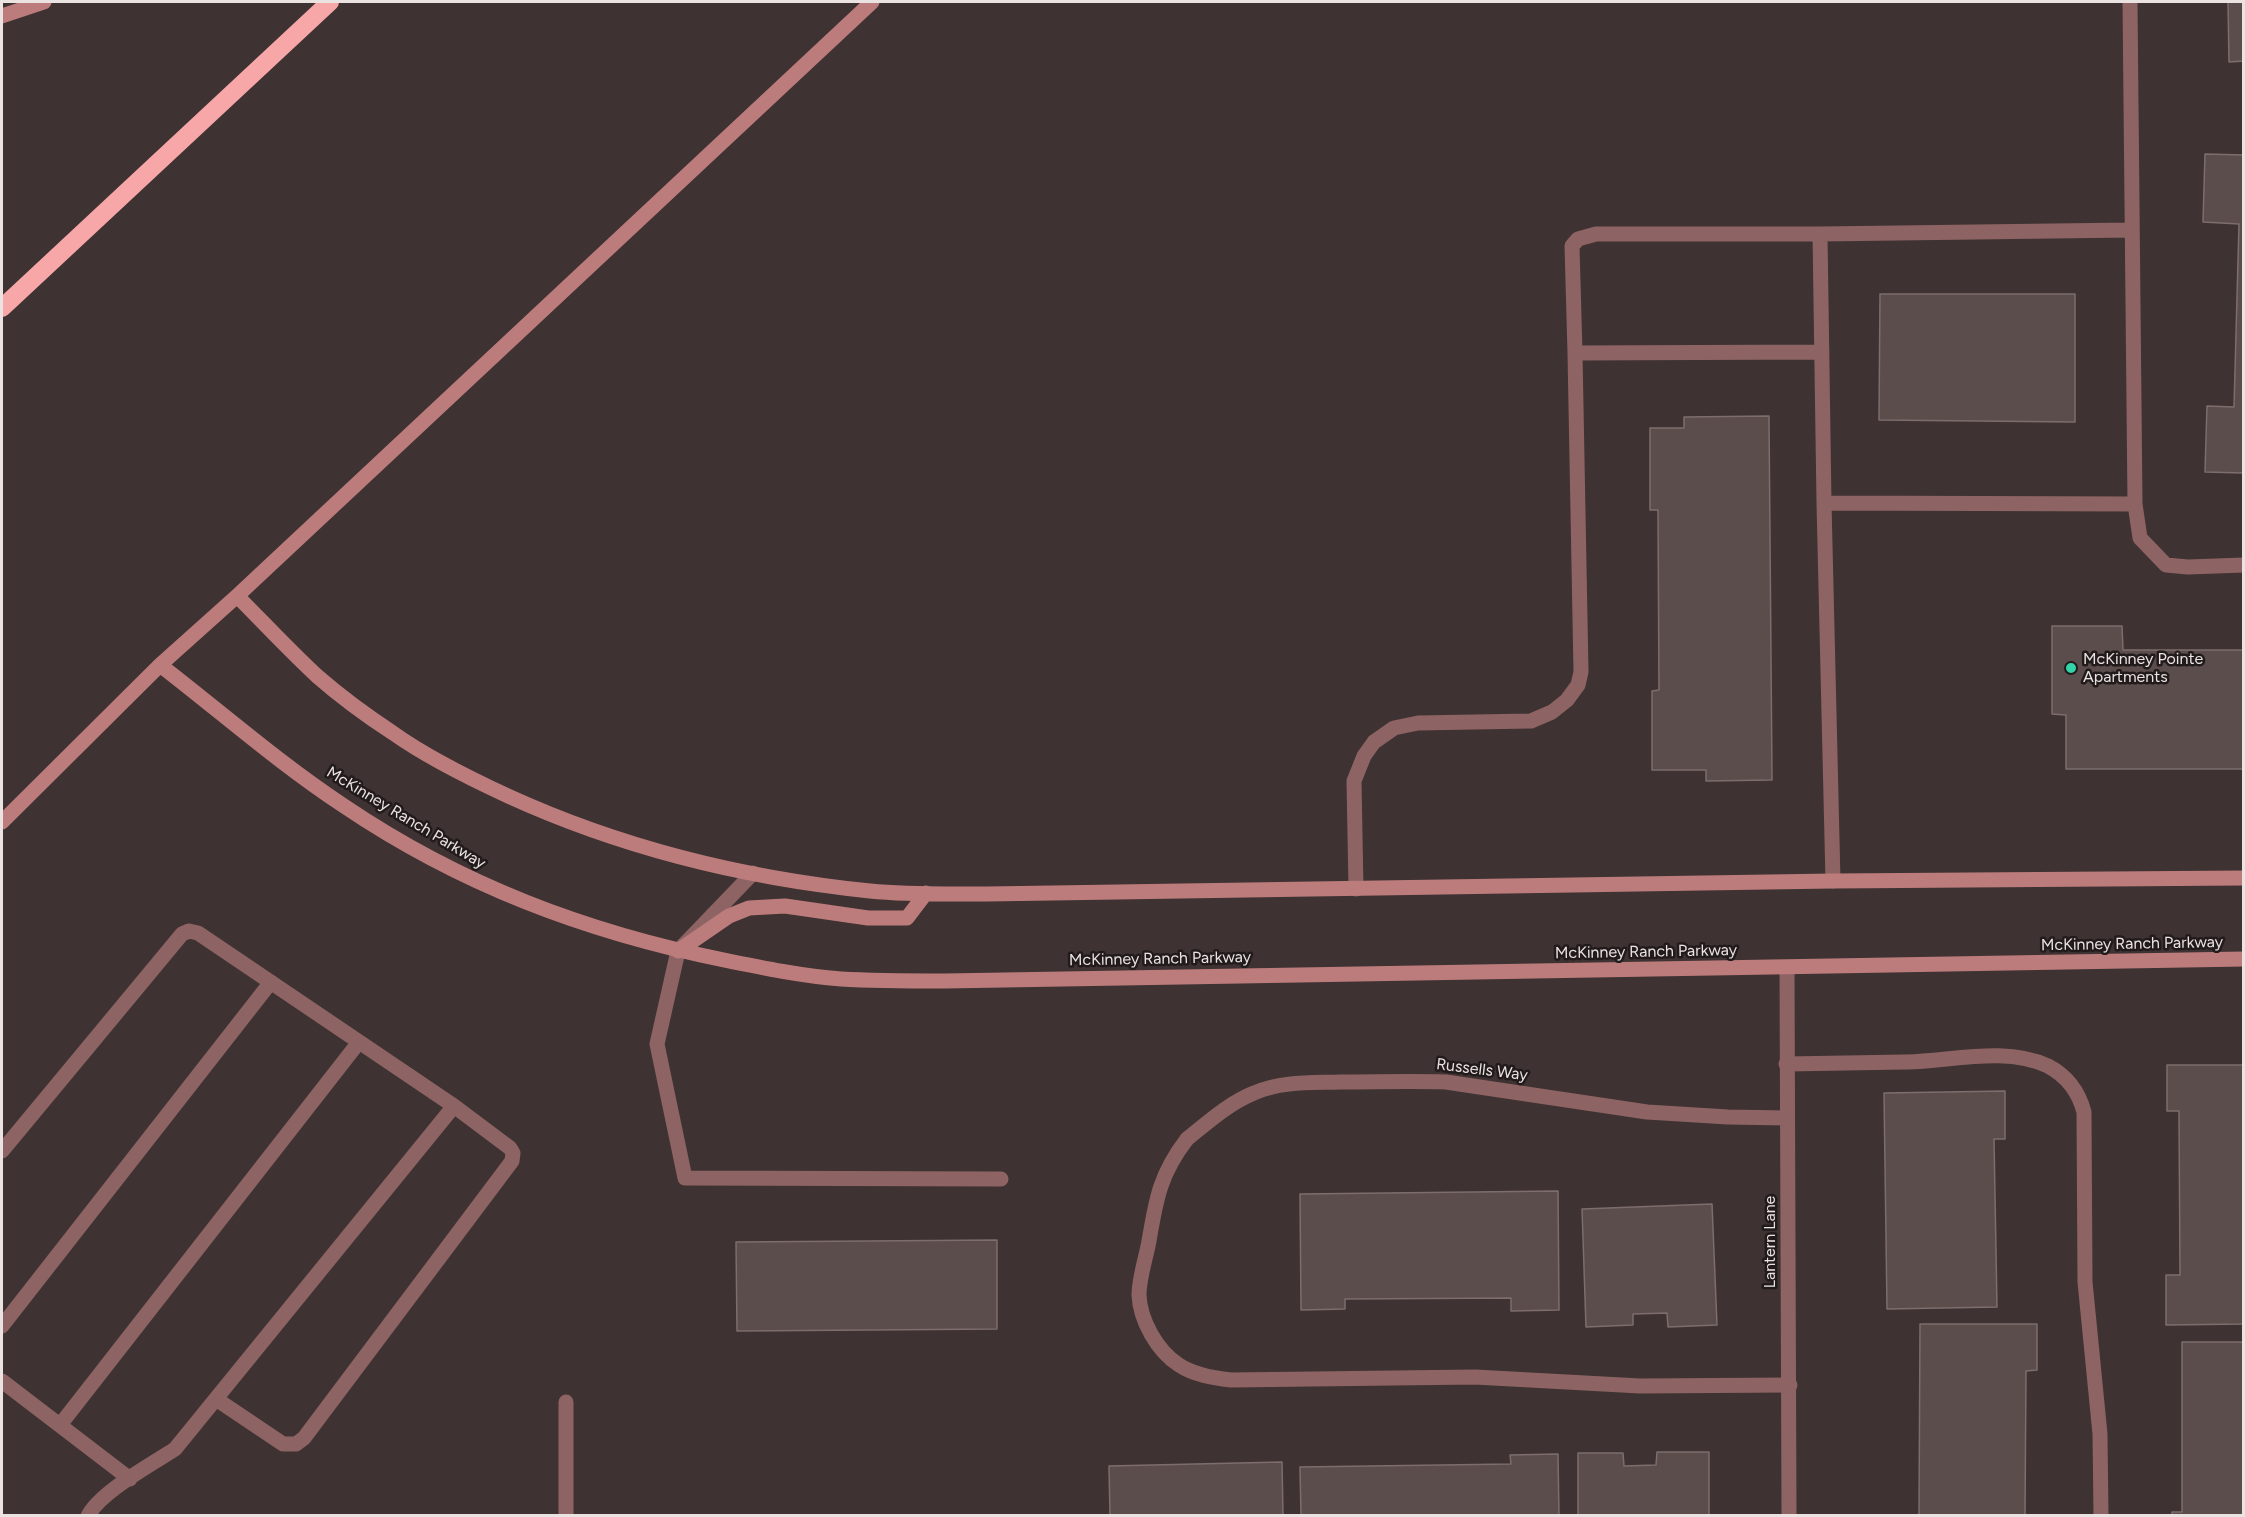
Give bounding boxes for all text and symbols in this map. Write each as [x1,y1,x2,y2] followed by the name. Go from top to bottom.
[2083,649,2203,687] place label: McKinney Pointe Apartments
[2064,661,2078,675] marker: McKinney Pointe Apartments
[323,763,489,873] street label: McKinney Ranch Parkway
[2041,933,2223,955] street label: McKinney Ranch Parkway
[1555,941,1737,963] street label: McKinney Ranch Parkway
[1069,948,1251,970] street label: McKinney Ranch Parkway
[1435,1055,1529,1085] street label: Russells Way
[1760,1196,1780,1288] street label: Lantern Lane

